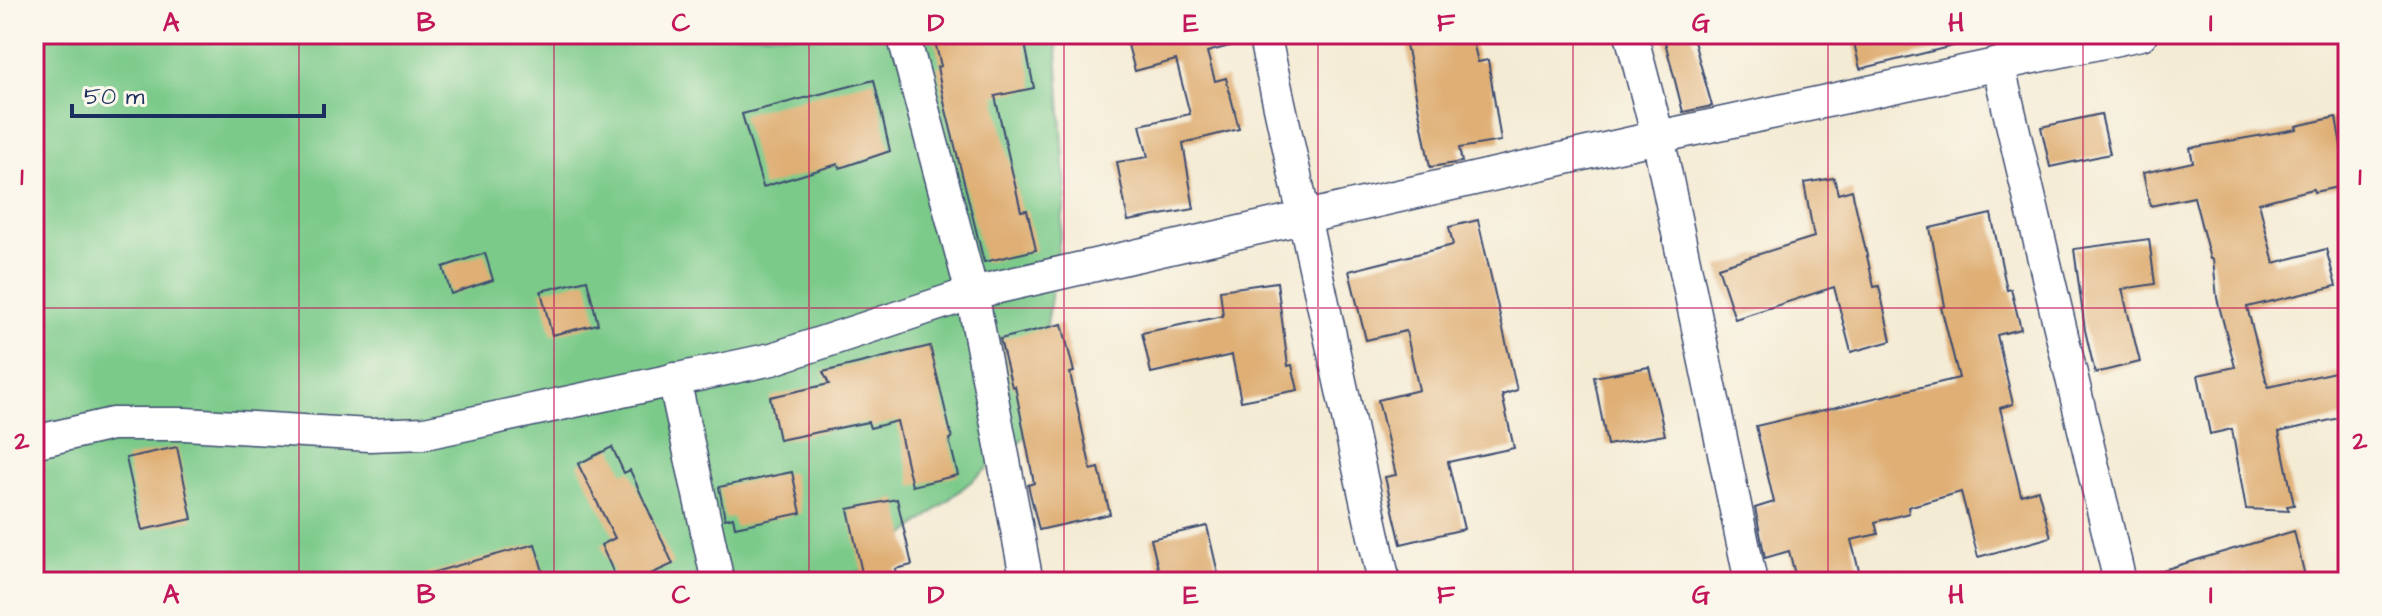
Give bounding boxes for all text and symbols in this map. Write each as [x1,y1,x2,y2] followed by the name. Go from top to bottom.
[163,5,180,41] text: A
[417,5,436,41] text: B
[672,5,691,41] text: C
[928,5,945,41] text: D
[1183,5,1199,41] text: E
[1437,5,1456,41] text: F
[1692,5,1710,41] text: G
[1948,5,1964,41] text: H
[2209,5,2213,41] text: I
[72,68,324,118] scale bar
[84,80,145,114] text: 50 m
[20,159,24,195] text: 1
[2358,159,2362,195] text: 1
[14,423,30,459] text: 2
[2352,423,2368,459] text: 2
[163,577,180,613] text: A
[417,577,436,613] text: B
[672,577,691,613] text: C
[928,577,945,613] text: D
[1183,577,1199,613] text: E
[1437,577,1456,613] text: F
[1692,577,1710,613] text: G
[1948,577,1964,613] text: H
[2209,577,2213,613] text: I

